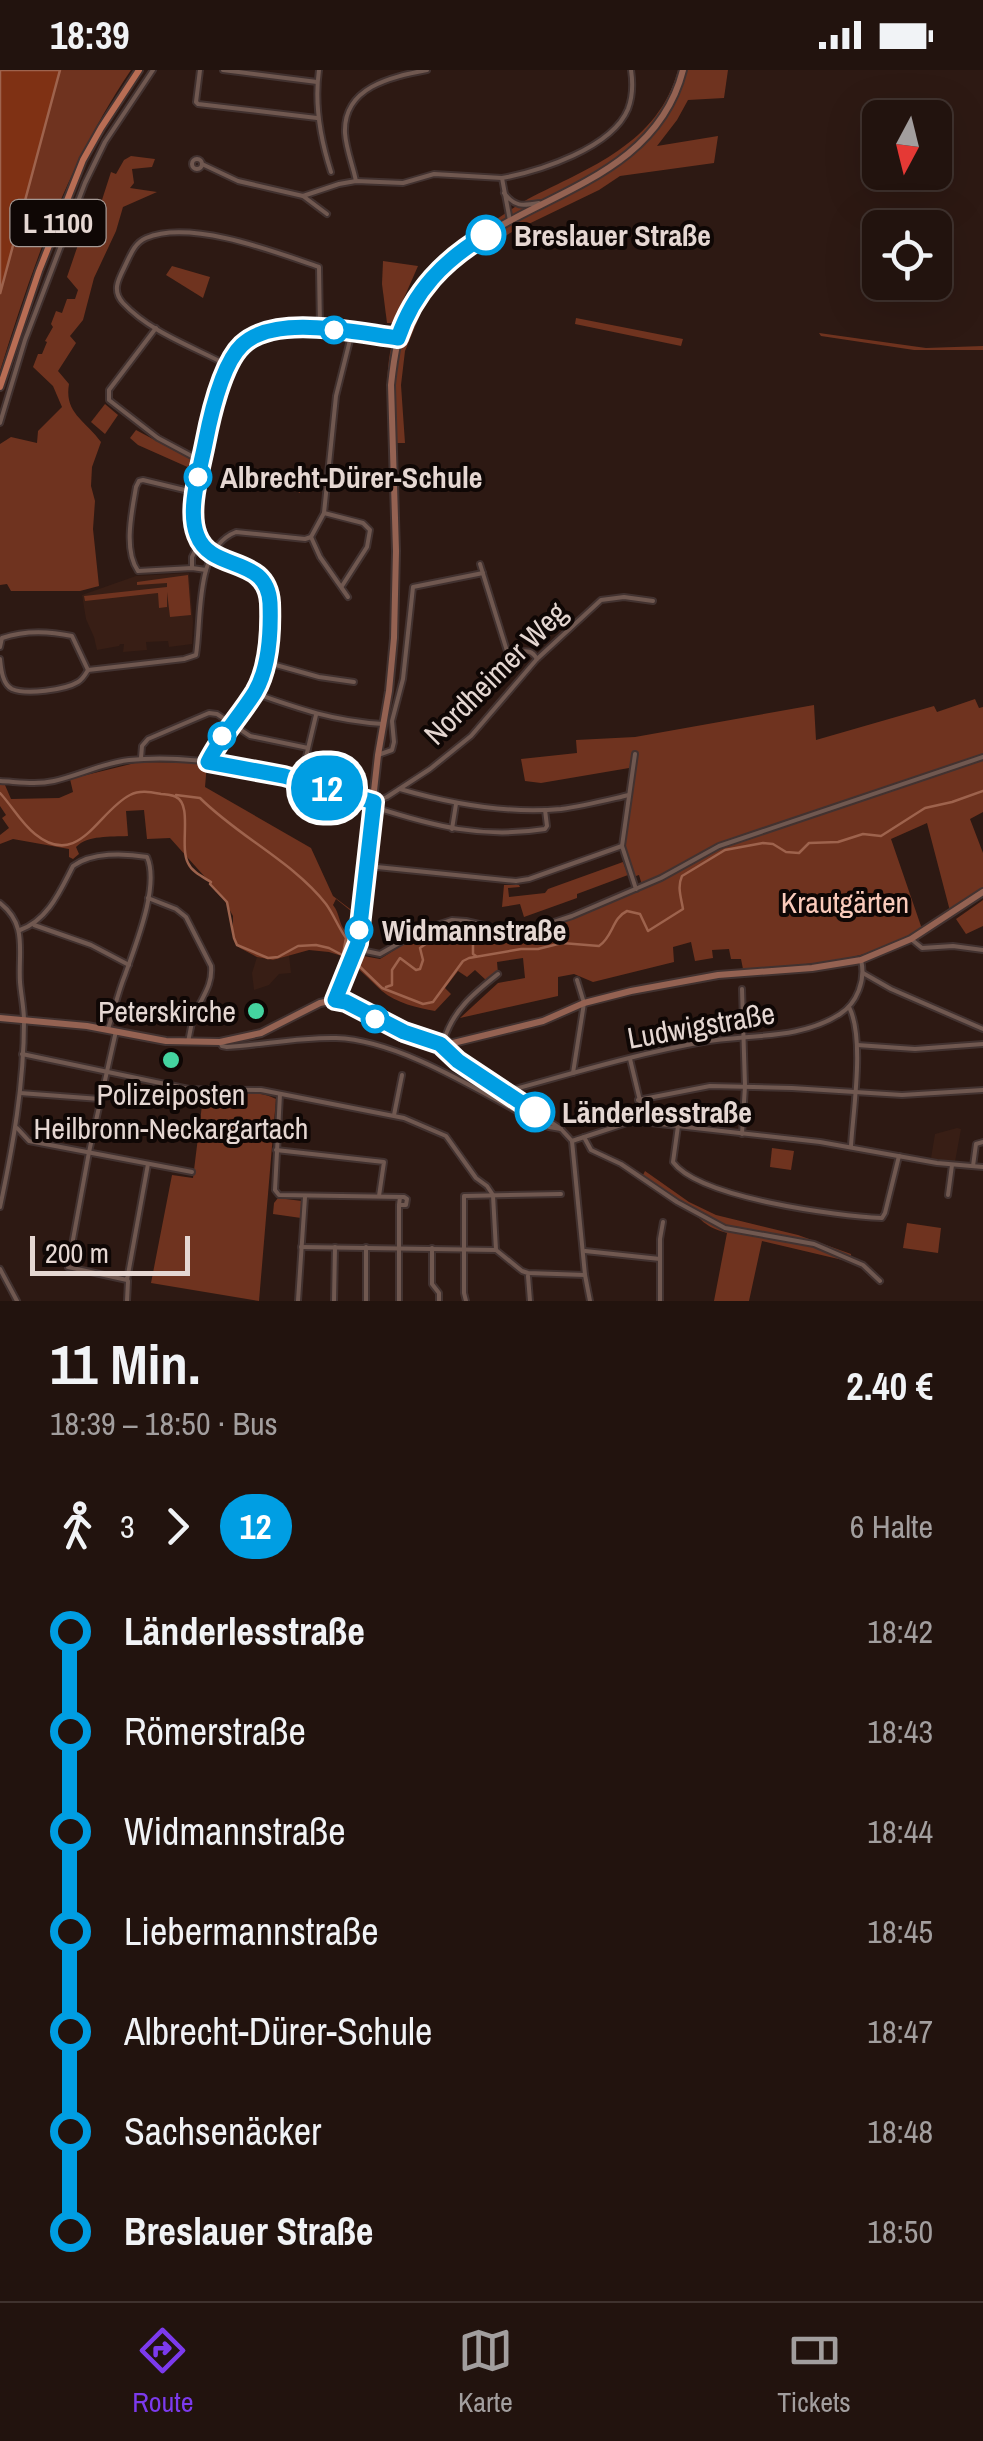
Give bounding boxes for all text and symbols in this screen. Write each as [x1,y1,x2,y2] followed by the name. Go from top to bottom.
[50,10,130,61] text: 18:39
[862,100,952,190] north arrow
[862,100,952,300] map controls
[10,200,106,246] road number: L 1100
[862,210,952,300] button: locate
[514,215,711,255] place label: Breslauer Straße
[467,216,505,254] marker: Breslauer Straße
[321,317,347,343] unlabelled marker
[220,457,482,497] place label: Albrecht-Dürer-Schule
[185,464,211,490] marker: Albrecht-Dürer-Schule
[415,593,575,753] street label: Nordheimer Weg
[209,723,235,749] unlabelled marker
[282,756,372,820] line badge: 12
[311,765,343,812] text: 12
[781,882,909,922] park label: Krautgärten
[382,910,566,950] place label: Widmannstraße
[346,917,372,943] marker: Widmannstraße
[98,991,236,1031] place label: Peterskirche
[624,992,778,1058] street label: Ludwigstraße
[245,1000,267,1022] marker: Peterskirche
[362,1006,388,1032] unlabelled marker
[160,1049,182,1071] marker: Polizeiposten Heilbronn-Neckargartach
[34,1074,308,1148] place label: Polizeiposten Heilbronn-Neckargartach
[562,1092,752,1132] place label: Länderlesstraße
[516,1093,554,1131] marker: Länderlesstraße
[30,1231,190,1276] scale bar
[45,1234,109,1272] text: 200 m
[50,1327,200,1401] text: 11 Min.
[846,1361,933,1412] text: 2.40 €
[50,1402,278,1445] text: 18:39 – 18:50 · Bus
[50,1499,105,1554] icon: walk
[150,1499,205,1554] icon: forward
[240,1503,272,1550] text: 12
[120,1505,135,1548] text: 3
[850,1505,933,1548] text: 6 Halte
[124,1606,365,1657] text: Länderlesstraße
[867,1610,933,1653] text: 18:42
[124,1706,306,1757] text: Römerstraße
[867,1710,933,1753] text: 18:43
[124,1806,346,1857] text: Widmannstraße
[867,1810,933,1853] text: 18:44
[124,1906,379,1957] text: Liebermannstraße
[867,1910,933,1953] text: 18:45
[124,2006,432,2057] text: Albrecht-Dürer-Schule
[867,2010,933,2053] text: 18:47
[124,2106,321,2157] text: Sachsenäcker
[867,2110,933,2153] text: 18:48
[124,2206,373,2257] text: Breslauer Straße
[867,2210,933,2253] text: 18:50
[132,2323,193,2421] tab: Route
[458,2323,513,2421] tab: Karte
[777,2323,851,2421] tab: Tickets

